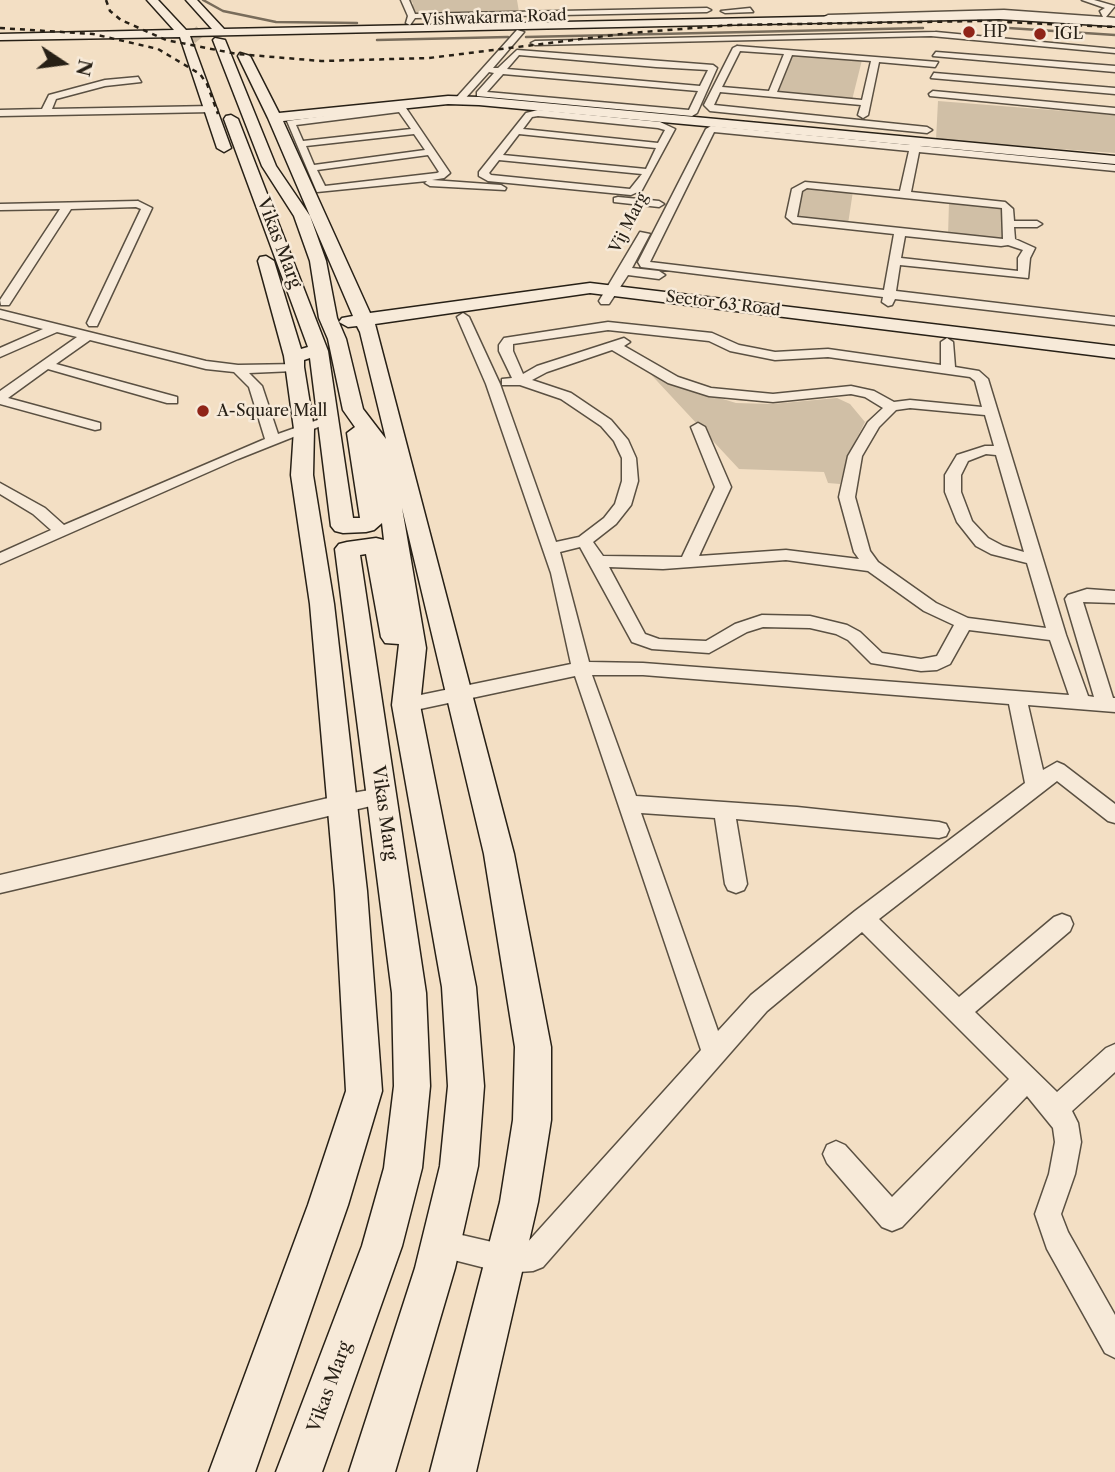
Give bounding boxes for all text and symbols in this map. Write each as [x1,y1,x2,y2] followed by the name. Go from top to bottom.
[421,6,567,30] street label: Vishwakarma Road
[983,22,1007,42] place label: HP
[961,24,977,40] marker: HP
[1054,24,1083,44] place label: IGL
[1032,26,1048,42] marker: IGL
[28,28,98,98] north arrow
[71,57,97,78] text: N
[606,190,652,256] street label: Vij Marg
[252,195,306,291] street label: Vikas Marg
[665,287,781,321] street label: Sector 63 Road
[217,401,327,421] place label: A-Square Mall
[195,403,211,419] marker: A-Square Mall
[367,764,401,862] street label: Vikas Marg
[304,1339,356,1435] street label: Vikas Marg

